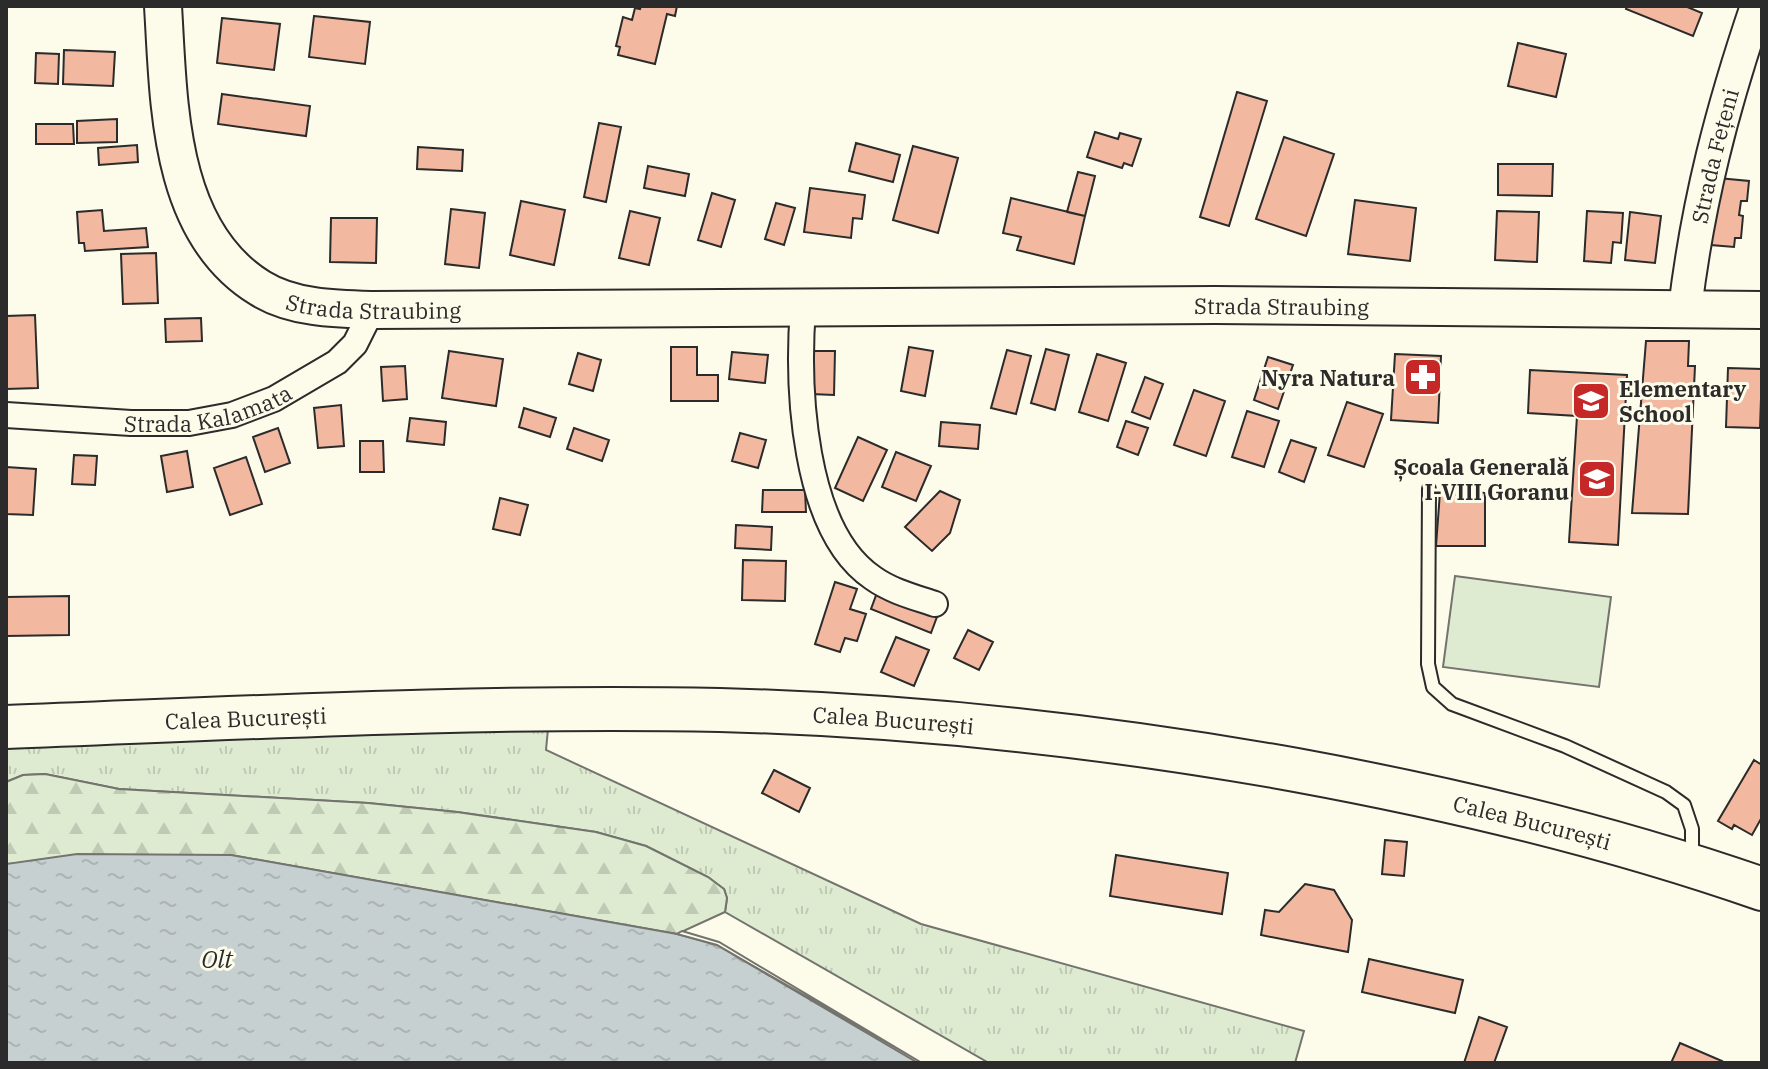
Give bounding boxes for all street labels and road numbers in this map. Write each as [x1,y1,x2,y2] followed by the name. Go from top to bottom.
[1684,85,1745,226] street label: Strada Fețeni
[283,286,461,325] street label: Strada Straubing
[1194,290,1369,321] street label: Strada Straubing
[123,377,297,438] street label: Strada Kalamata
[812,699,976,740] street label: Calea București
[164,700,327,735] street label: Calea București
[1451,788,1615,856] street label: Calea București

